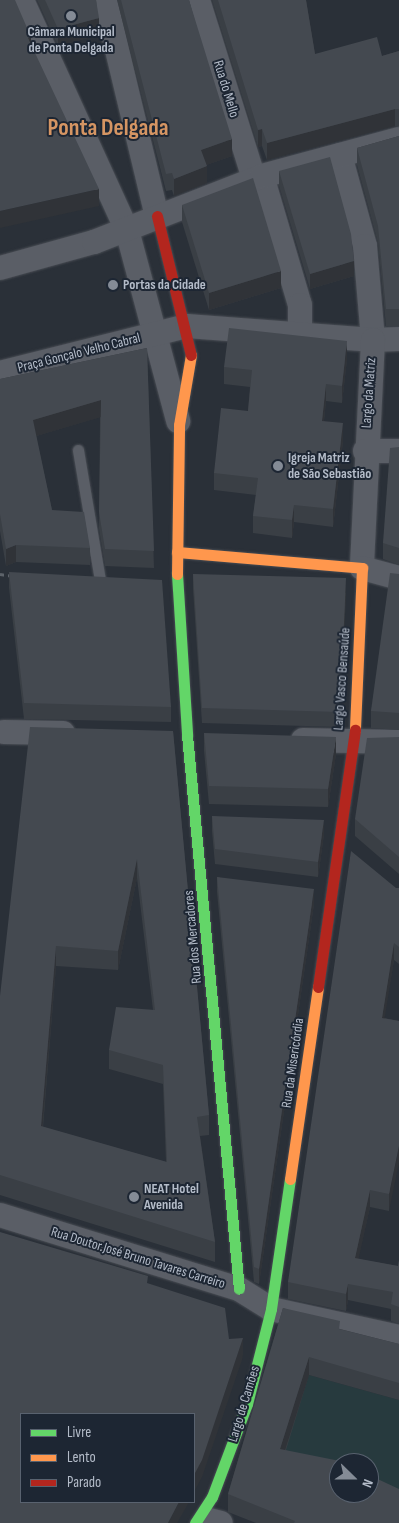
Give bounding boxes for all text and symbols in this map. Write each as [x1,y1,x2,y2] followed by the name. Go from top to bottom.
[65,10,77,22] marker: Câmara Municipal de Ponta Delgada
[27,24,115,56] place label: Câmara Municipal de Ponta Delgada
[209,58,243,120] street label: Rua do Mello
[47,114,169,142] district label: Ponta Delgada
[123,277,206,293] place label: Portas da Cidade
[107,279,119,291] marker: Portas da Cidade
[16,330,142,376] street label: Praça Gonçalo Velho Cabral
[358,357,380,429] street label: Largo da Matriz
[288,450,371,482] place label: Igreja Matriz de São Sebastião
[272,460,284,472] marker: Igreja Matriz de São Sebastião
[330,627,354,731] street label: Largo Vasco Bensaúde
[181,890,205,984] street label: Rua dos Mercadores
[278,1017,308,1109] street label: Rua da Misericórdia
[144,1181,199,1214] place label: NEAT Hotel Avenida
[128,1191,140,1203] marker: NEAT Hotel Avenida
[49,1223,227,1293] street label: Rua Doutor.José Bruno Tavares Carreiro
[224,1364,264,1444] street label: Largo de Camões
[20,1413,195,1503] legend
[67,1423,91,1442] text: Livre
[67,1448,96,1467] text: Lento
[329,1453,379,1503] north arrow
[67,1473,101,1492] text: Parado
[358,1477,377,1490] text: N

